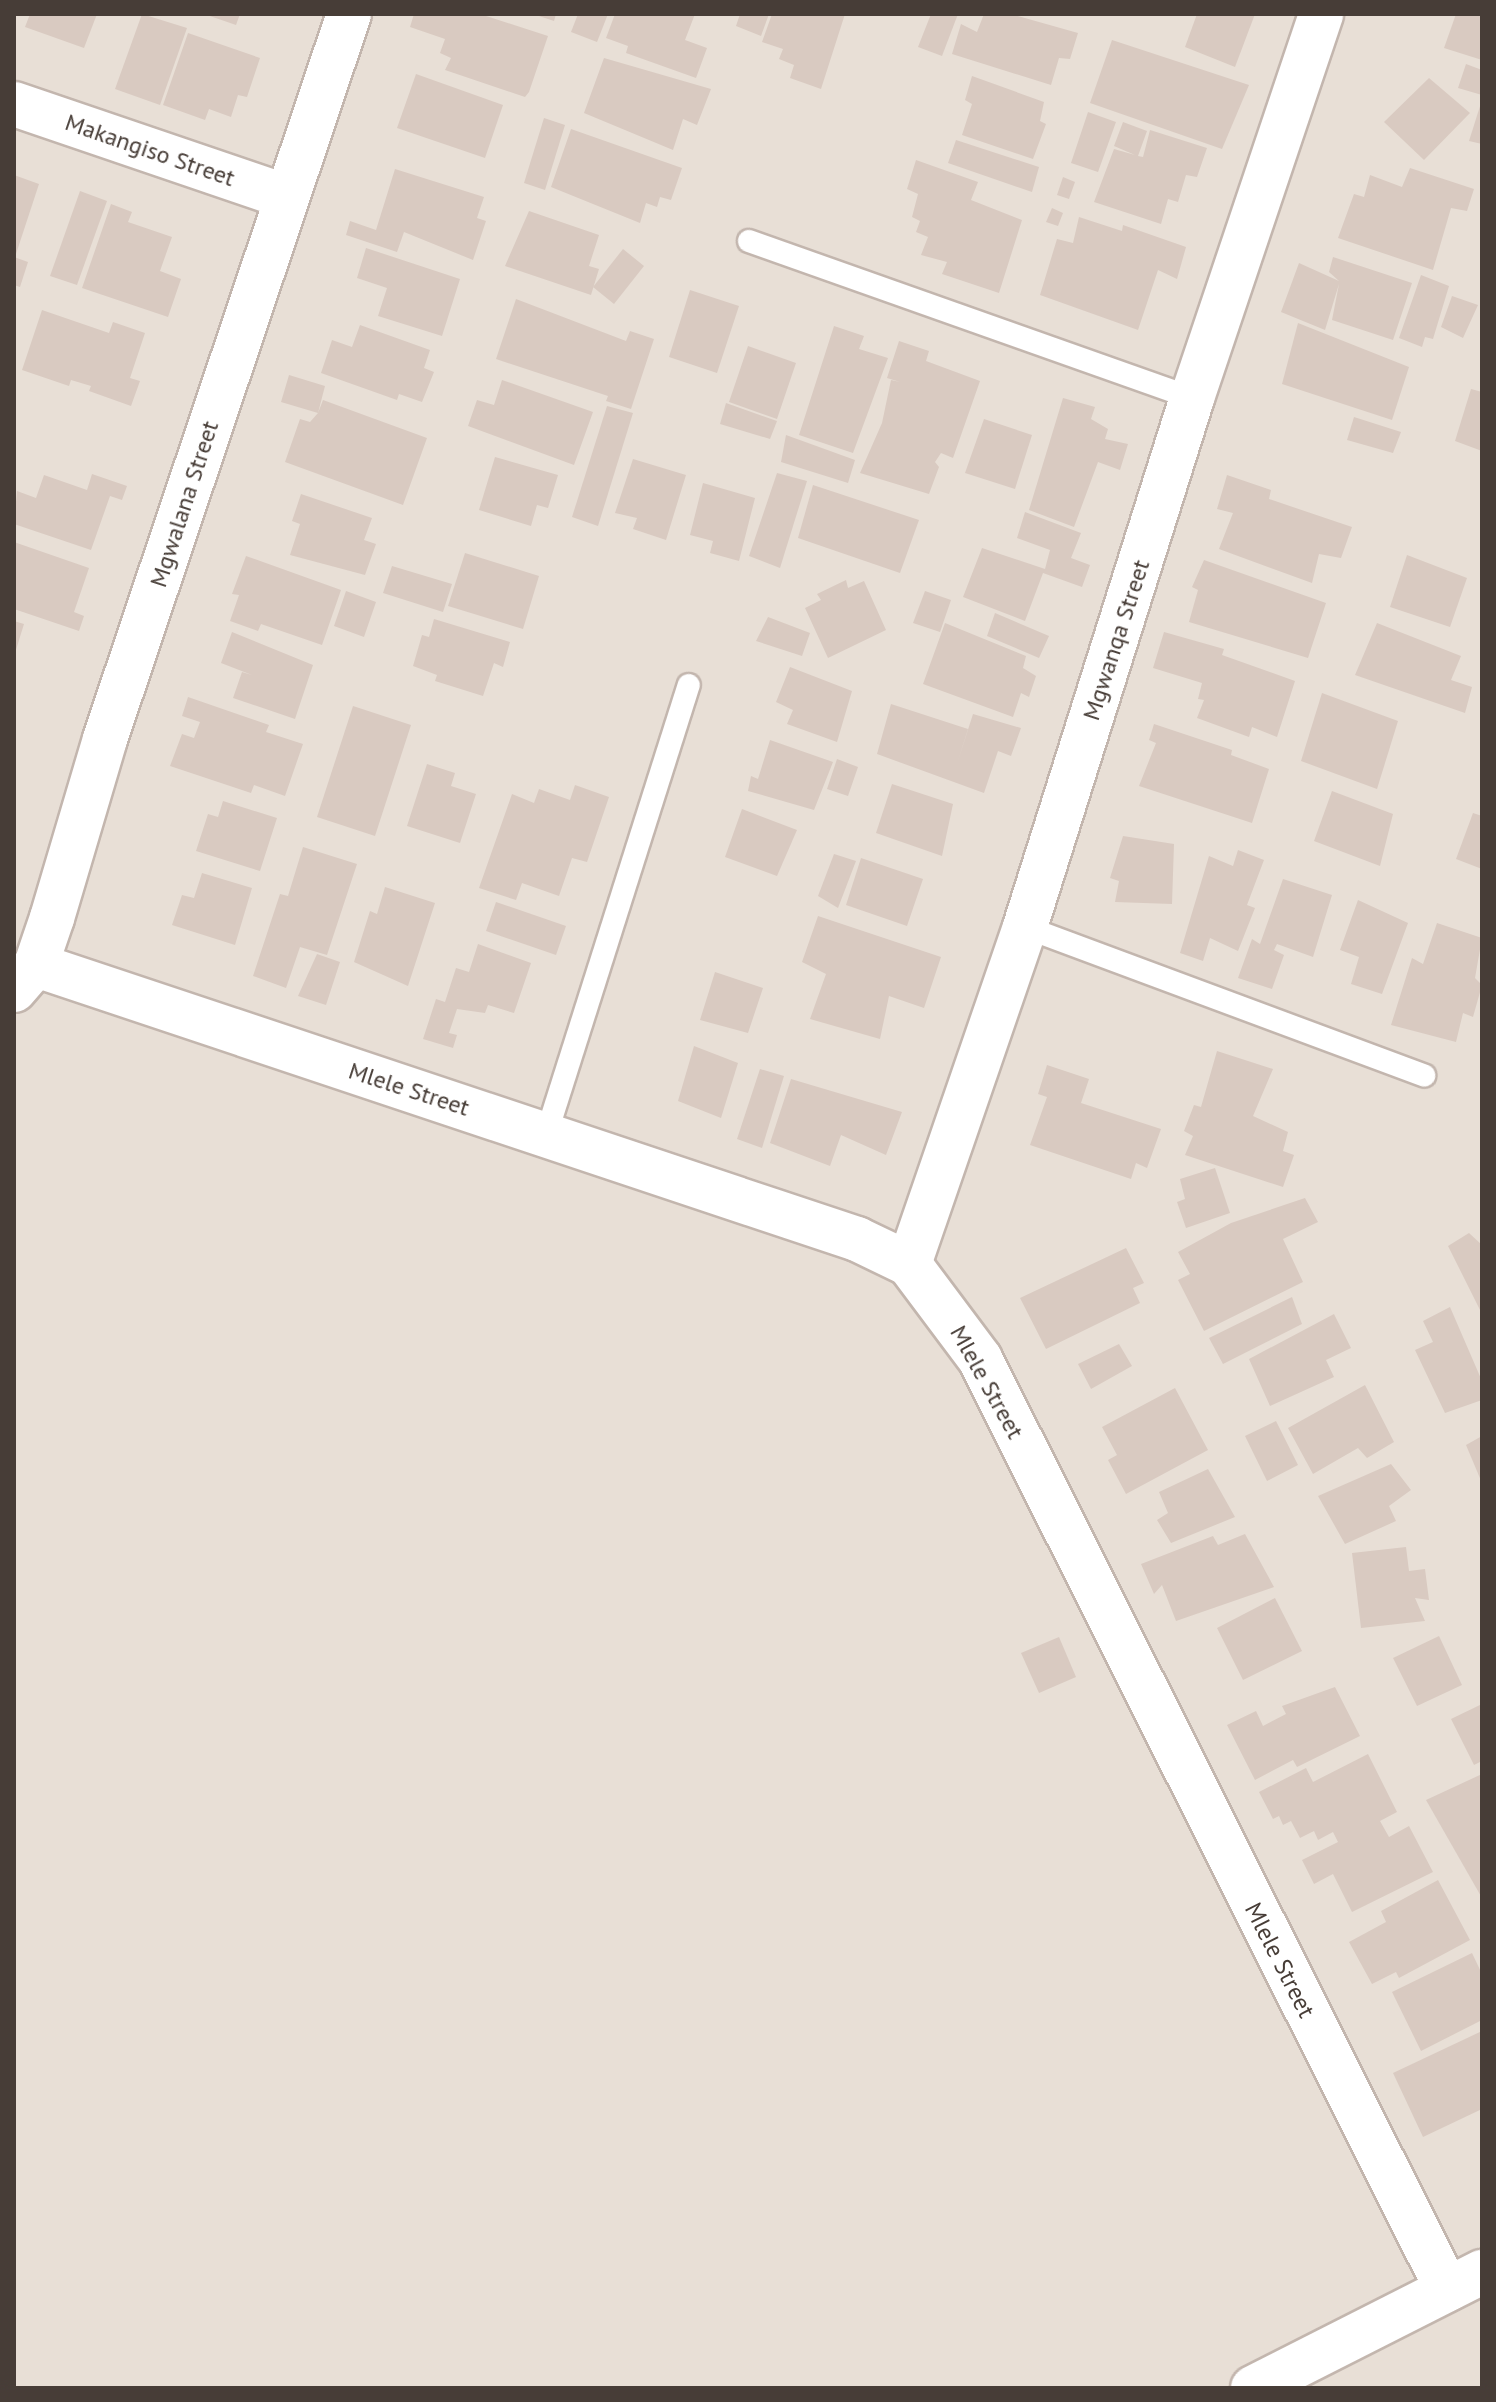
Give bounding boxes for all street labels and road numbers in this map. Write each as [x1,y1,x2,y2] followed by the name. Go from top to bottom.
[61,108,239,192] street label: Makangiso Street
[144,417,224,591] street label: Mgwalana Street
[1076,556,1156,724] street label: Mgwanqa Street
[345,1056,473,1122] street label: Mlele Street
[944,1320,1030,1444] street label: Mlele Street
[1239,1898,1321,2022] street label: Mlele Street

